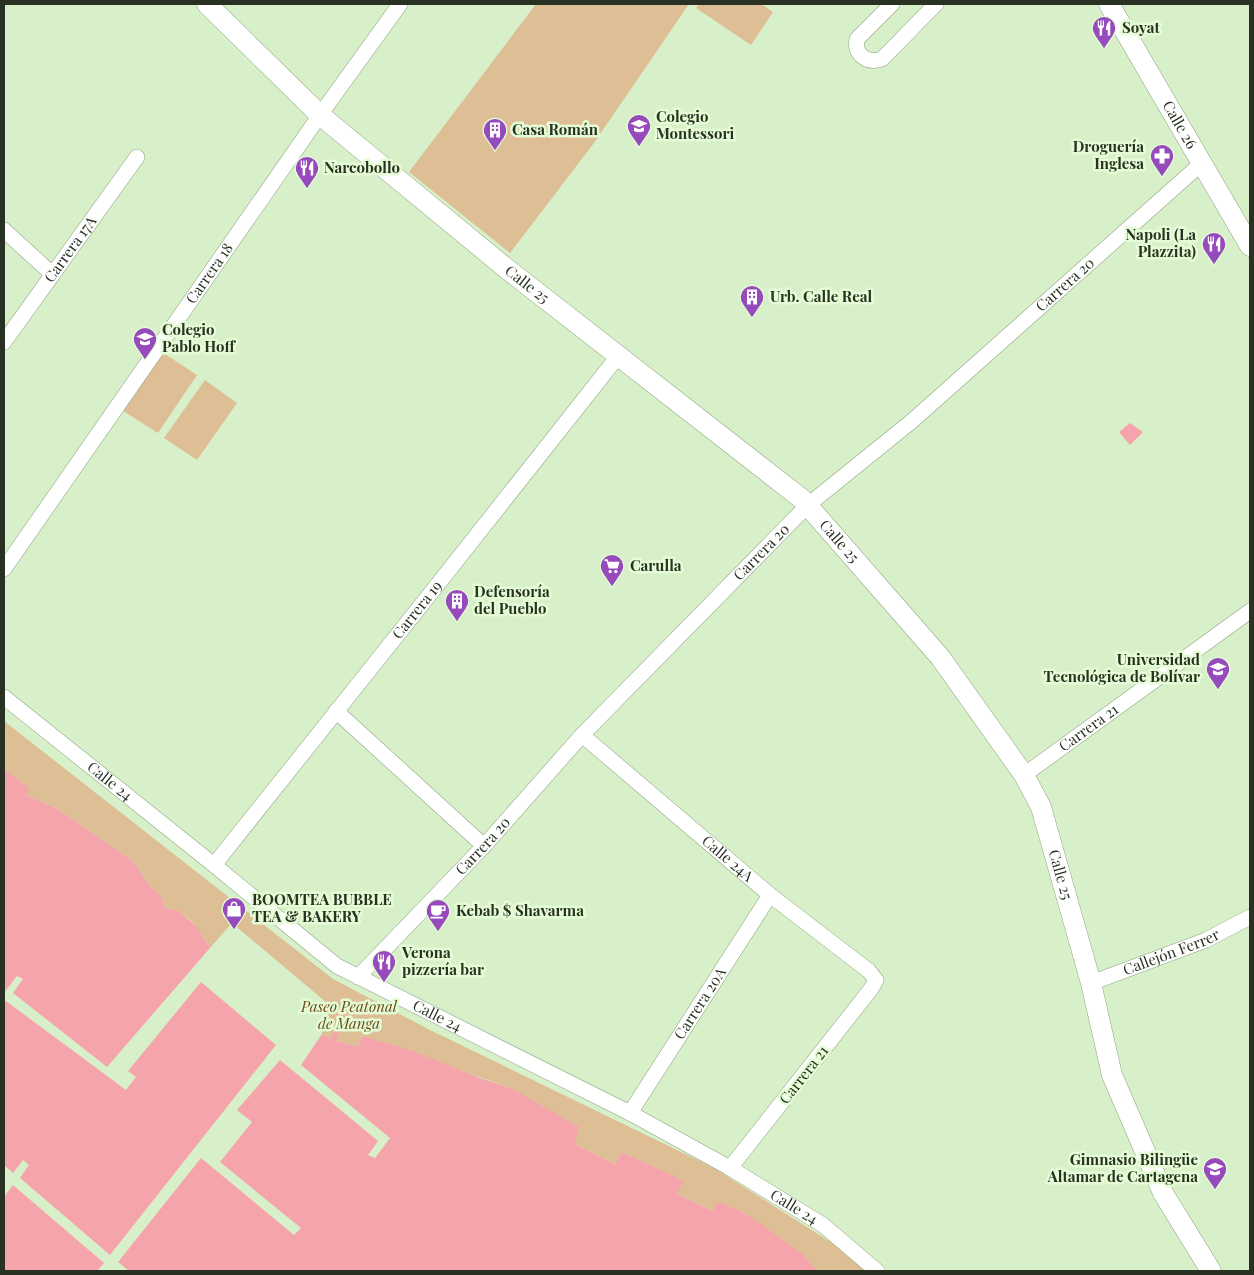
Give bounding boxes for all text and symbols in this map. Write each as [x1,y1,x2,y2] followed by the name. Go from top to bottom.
[1091,15,1117,49] restaurant icon: Soyat
[1122,17,1160,37] place label: Soyat
[1158,97,1202,152] street label: Calle 26
[656,106,734,143] place label: Colegio Montessori
[626,113,652,147] school or university icon: Colegio Montessori
[482,117,508,151] building icon: Casa Román
[512,119,599,139] place label: Casa Román
[1073,136,1144,173] place label: Droguería Inglesa
[1149,143,1175,177] pharmacy icon: Droguería Inglesa
[294,155,320,189] restaurant icon: Narcobollo
[324,157,400,177] place label: Narcobollo
[39,211,101,286] street label: Carrera 17A
[1126,224,1196,261] place label: Napoli (La Plazzita)
[1201,231,1227,265] restaurant icon: Napoli (La Plazzita)
[181,239,237,307] street label: Carrera 18
[1031,252,1098,316] street label: Carrera 20
[501,260,554,307] street label: Calle 25
[739,284,765,318] building icon: Urb. Calle Real
[770,286,872,306] place label: Urb. Calle Real
[162,319,237,356] place label: Colegio Pablo Hoff
[132,326,158,360] school or university icon: Colegio Pablo Hoff
[815,515,864,567] street label: Calle 25
[728,519,793,584] street label: Carrera 20
[599,553,625,587] supermarket icon: Carulla
[630,555,682,575] place label: Carulla
[387,576,446,643] street label: Carrera 19
[474,581,550,618] place label: Defensoría del Pueblo
[444,588,470,622] building icon: Defensoría del Pueblo
[1043,649,1200,686] place label: Universidad Tecnológica de Bolívar
[1205,656,1231,690] school or university icon: Universidad Tecnológica de Bolívar
[1054,699,1122,756] street label: Carrera 21
[83,756,137,805] street label: Calle 24
[450,812,514,879] street label: Carrera 20
[698,830,758,886] street label: Calle 24A
[1045,847,1078,902] street label: Calle 25
[252,889,392,926] place label: BOOMTEA BUBBLE TEA & BAKERY
[221,896,247,930] shop icon: BOOMTEA BUBBLE TEA & BAKERY
[425,898,451,932] cafe icon: Kebab $ Shavarma
[456,900,584,920] place label: Kebab $ Shavarma
[1120,924,1223,979] street label: Callejón Ferrer
[401,942,484,979] place label: Verona pizzería bar
[371,949,397,983] restaurant icon: Verona pizzería bar
[669,963,730,1043] street label: Carrera 20A
[410,995,465,1036] street label: Calle 24
[300,996,398,1033] park label: Paseo Peatonal de Manga
[774,1041,833,1108] street label: Carrera 21
[1047,1149,1198,1186] place label: Gimnasio Bilingüe Altamar de Cartagena
[1202,1156,1228,1190] school or university icon: Gimnasio Bilingüe Altamar de Cartagena
[767,1184,822,1228] street label: Calle 24

